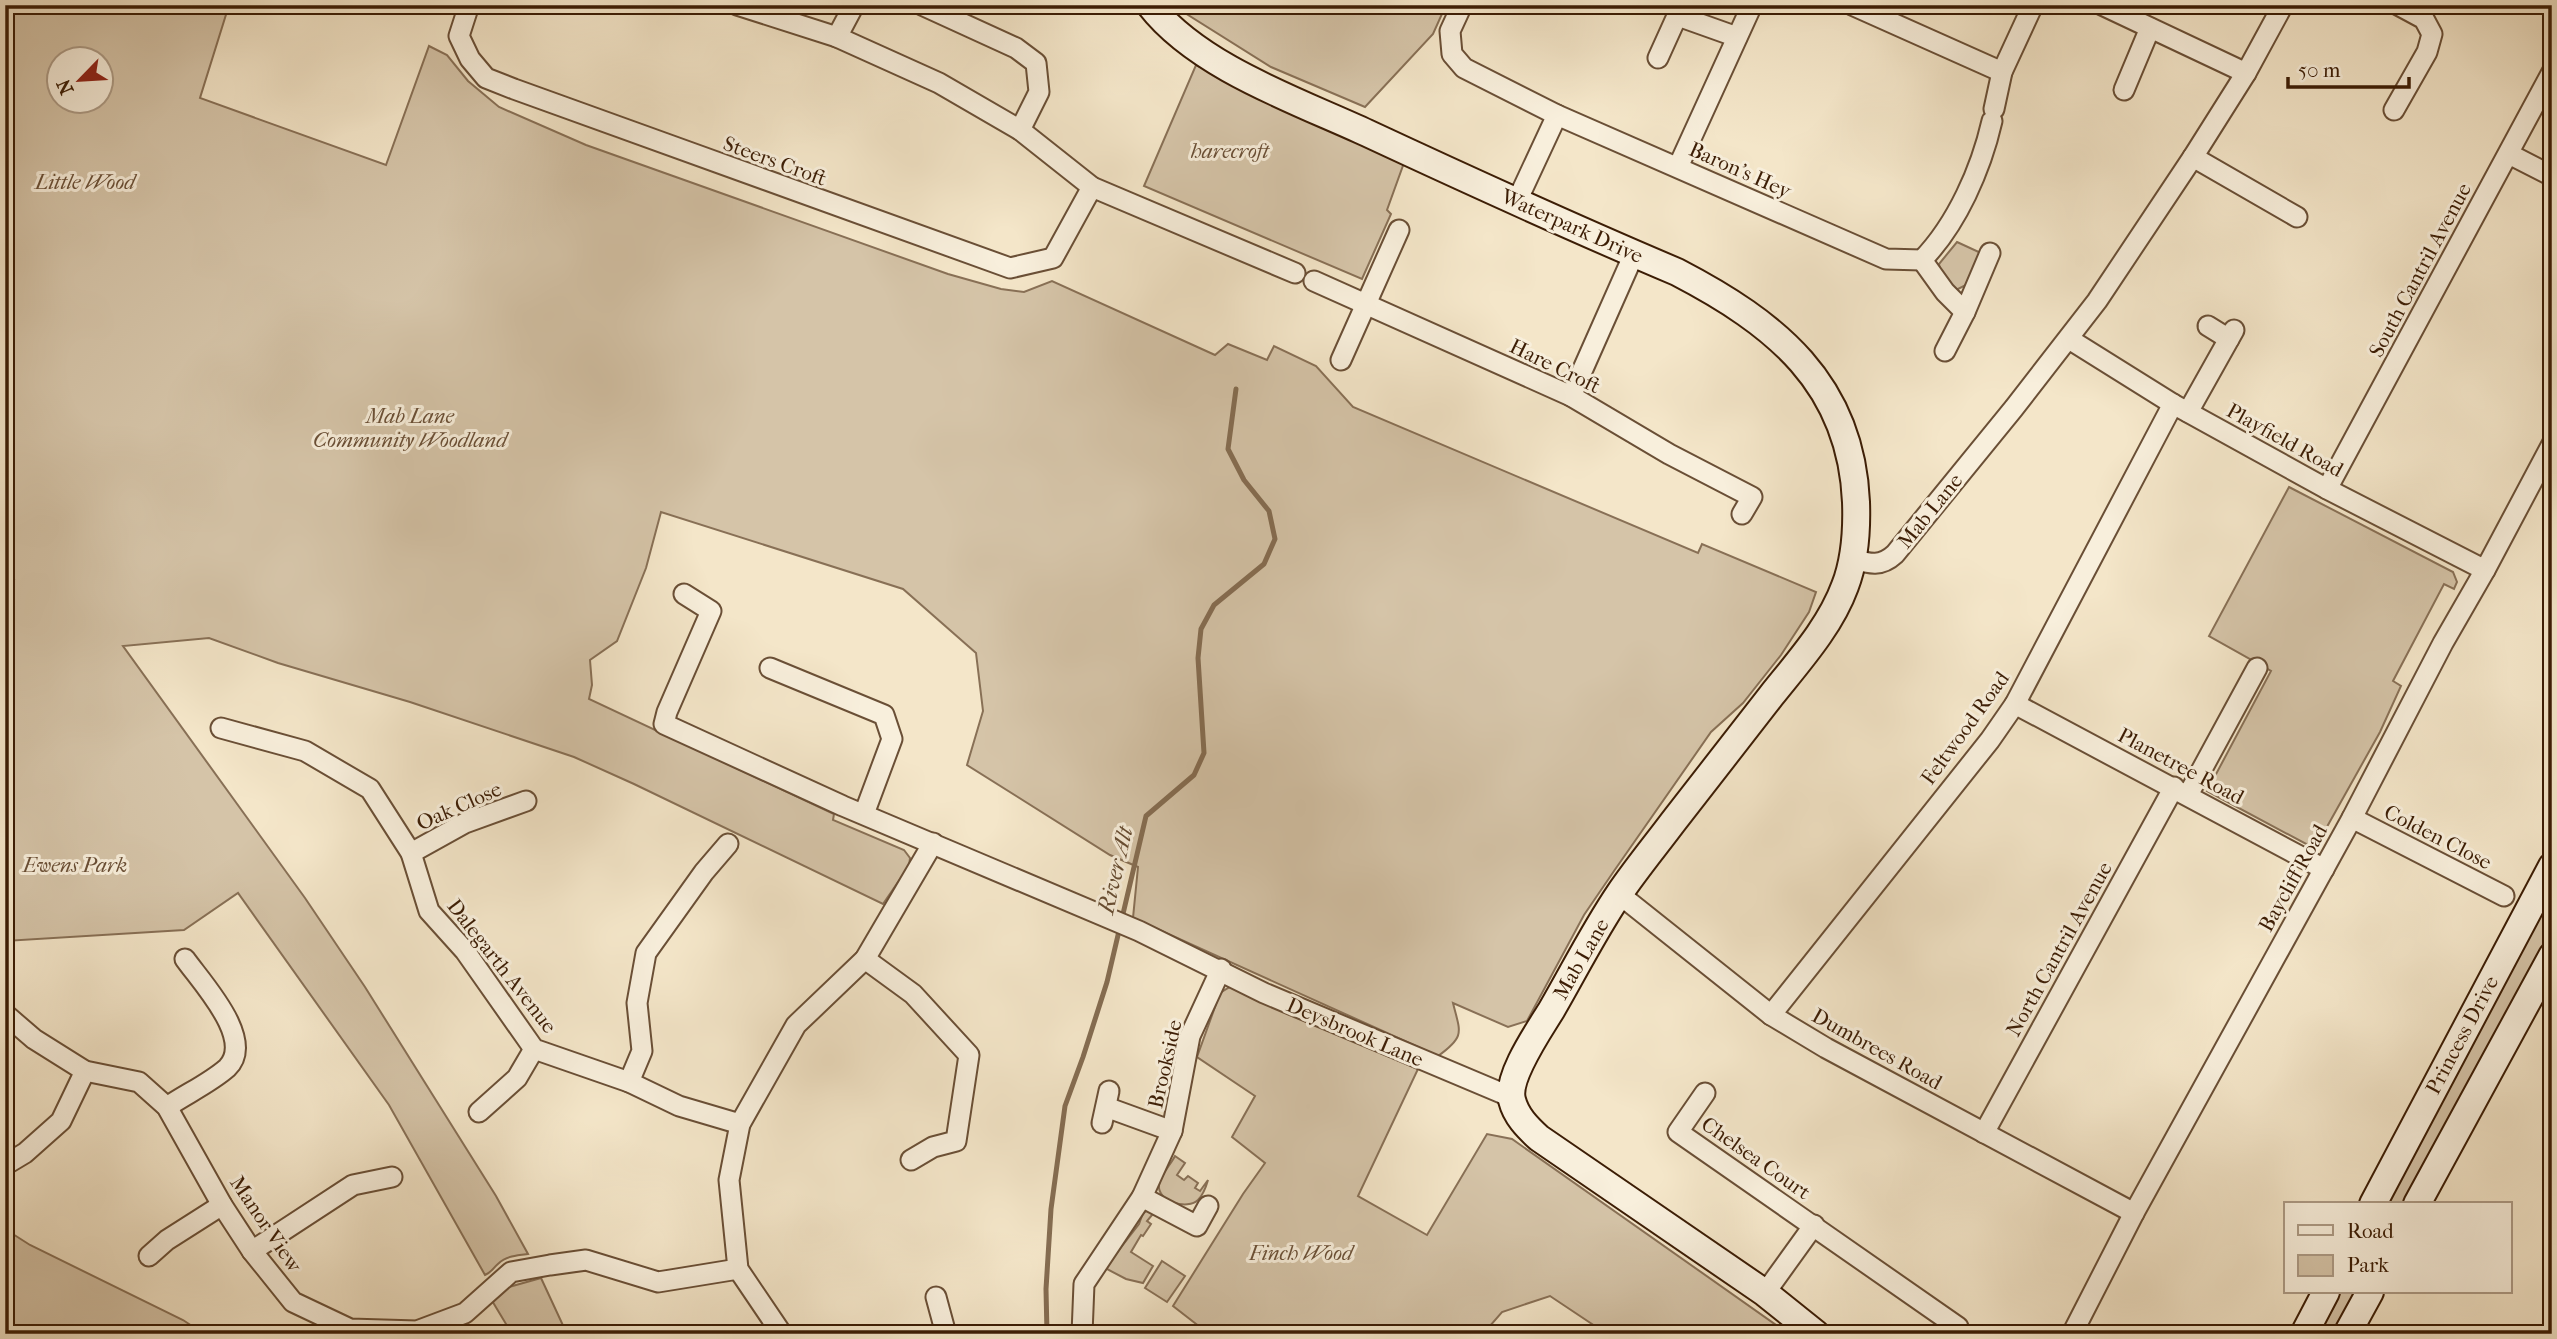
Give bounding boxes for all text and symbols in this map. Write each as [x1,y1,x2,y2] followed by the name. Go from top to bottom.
[46,46,116,116] north arrow
[2288,46,2408,90] scale bar
[2298,58,2341,82] text: 50 m
[52,75,79,98] text: N
[720,131,830,191] street label: Steers Croft
[1685,137,1795,203] street label: Baron's Hey
[1190,139,1271,163] park label: harecroft
[33,170,137,194] park label: Little Wood
[2364,179,2476,361] street label: South Cantril Avenue
[1496,184,1647,268] street label: Waterpark Drive
[1506,334,1605,398] street label: Hare Croft
[2223,398,2348,482] street label: Playfield Road
[313,404,509,452] park label: Mab Lane Community Woodland
[1893,469,1967,553] street label: Mab Lane
[1916,666,2014,789] street label: Feltwood Road
[2114,723,2248,809] street label: Planetree Road
[413,777,505,835] street label: Oak Close
[2380,800,2496,874] street label: Colden Close
[2254,820,2333,936] street label: Baycliff Road
[1092,822,1139,918] water label: River Alt
[21,853,127,877] park label: Ewens Park
[2001,858,2117,1040] street label: North Cantril Avenue
[442,894,562,1038] street label: Dalegarth Avenue
[1548,914,1614,1004] street label: Mab Lane
[2421,972,2503,1098] street label: Princess Drive
[1283,992,1427,1072] street label: Deysbrook Lane
[1808,1003,1947,1095] street label: Dumbrees Road
[1143,1017,1187,1111] street label: Brookside
[1697,1112,1815,1205] street label: Chelsea Court
[225,1171,308,1278] street label: Manor View
[2284,1202,2512,1294] legend
[2347,1219,2394,1243] text: Road
[1248,1241,1355,1265] park label: Finch Wood
[2347,1253,2389,1277] text: Park

